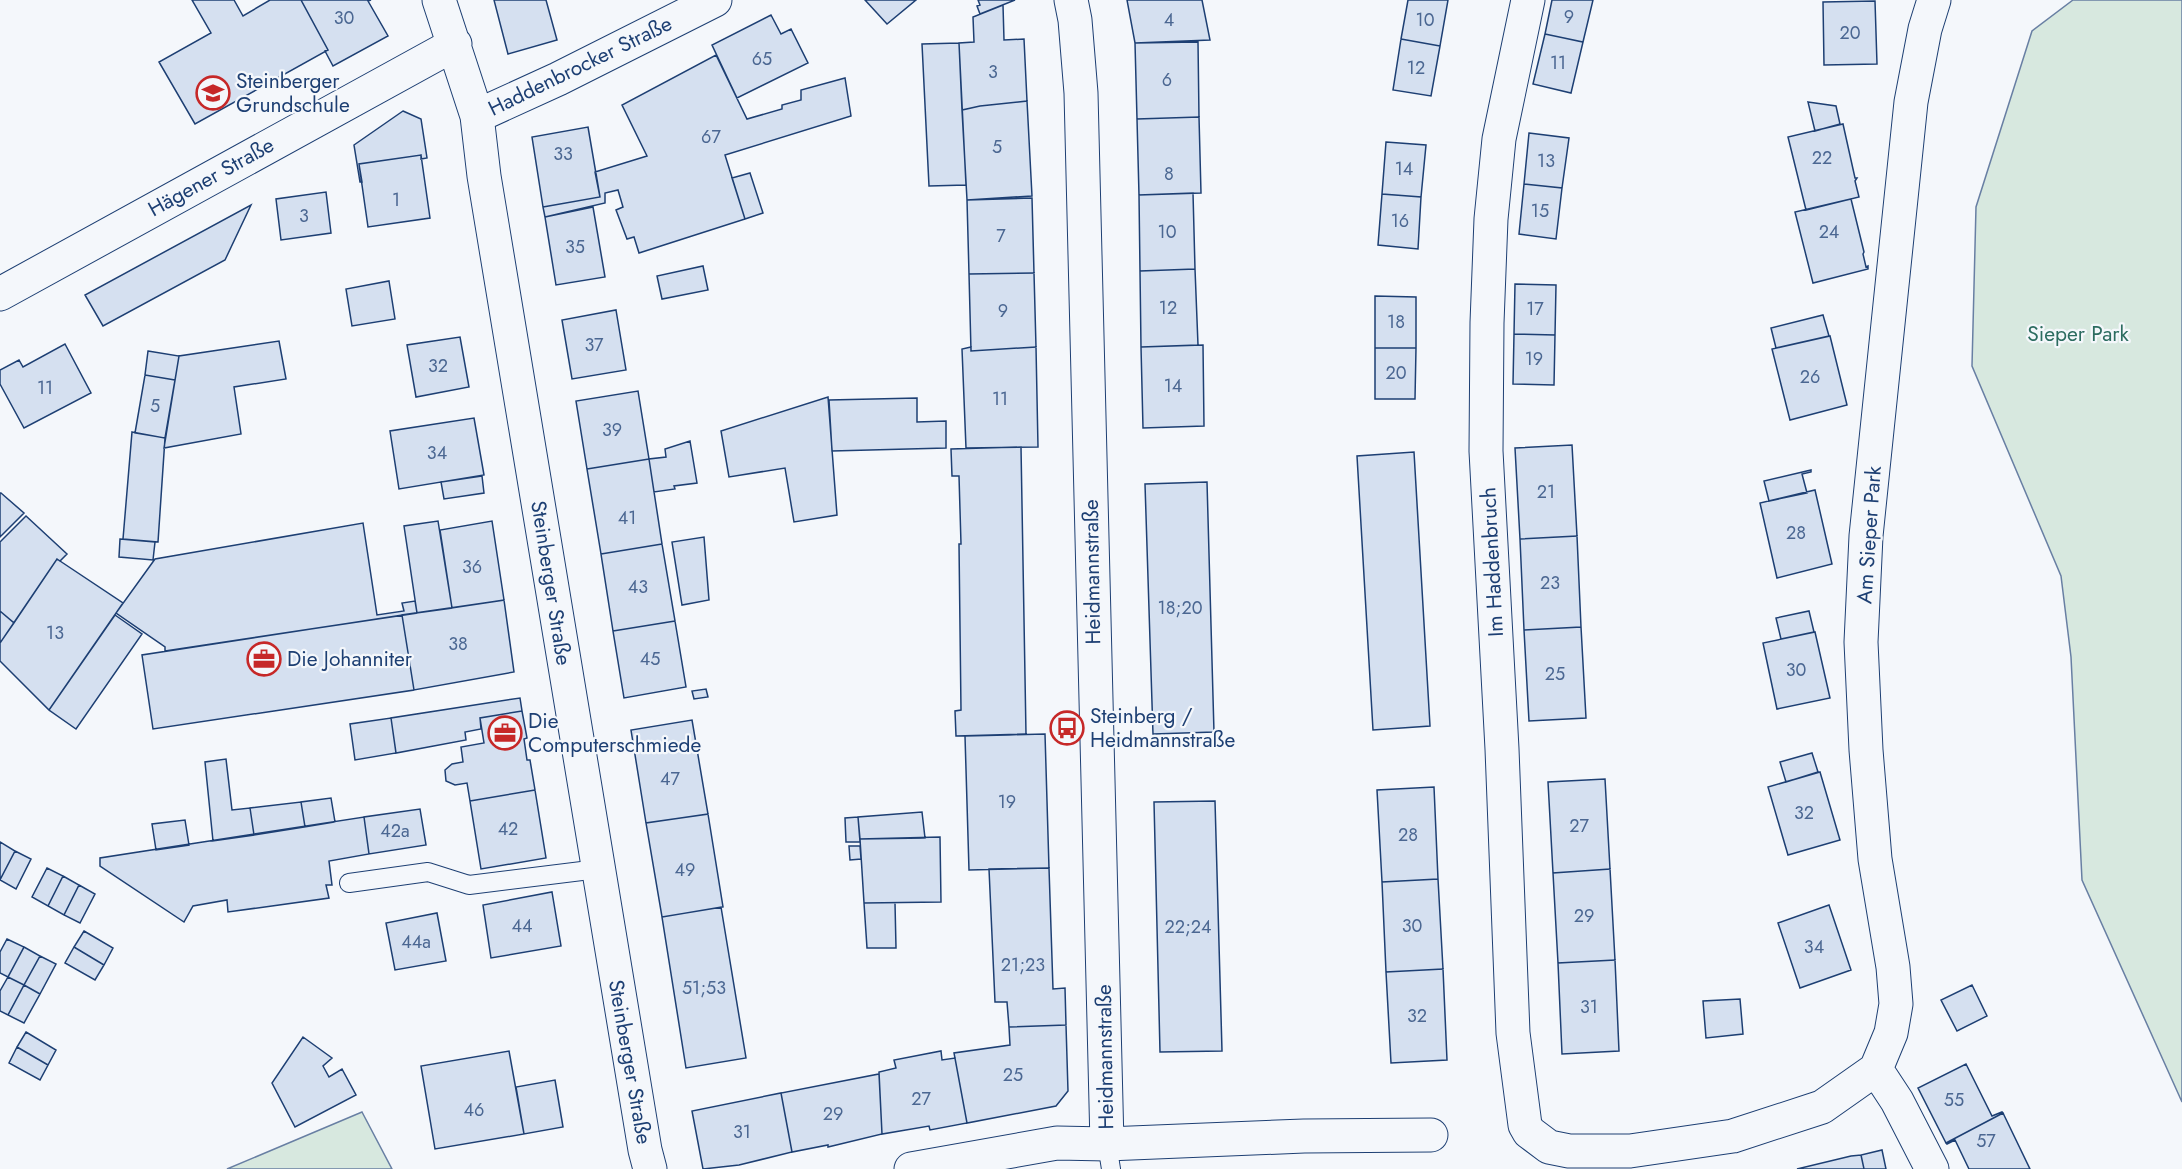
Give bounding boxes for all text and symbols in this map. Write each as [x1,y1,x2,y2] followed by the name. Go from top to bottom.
[1564,4,1574,30] house number: 9
[334,5,355,31] house number: 30
[1164,7,1174,33] house number: 4
[1416,7,1435,33] house number: 10
[483,8,677,124] street label: Haddenbrocker Straße
[1839,20,1861,46] house number: 20
[752,46,772,72] house number: 65
[1550,50,1566,76] house number: 11
[1407,55,1425,81] house number: 12
[988,59,998,85] house number: 3
[236,66,350,120] place label: Steinberger Grundschule
[1162,67,1172,93] house number: 6
[195,75,231,111] school or university icon: Steinberger Grundschule
[701,124,721,150] house number: 67
[143,130,280,224] street label: Hägener Straße
[992,134,1002,160] house number: 5
[553,141,573,167] house number: 33
[1812,145,1832,171] house number: 22
[1537,148,1555,174] house number: 13
[1395,156,1413,182] house number: 14
[1164,161,1174,187] house number: 8
[392,187,400,213] house number: 1
[1531,198,1549,224] house number: 15
[299,203,309,229] house number: 3
[1391,208,1409,234] house number: 16
[1158,219,1177,245] house number: 10
[1819,219,1839,245] house number: 24
[996,223,1006,249] house number: 7
[565,234,585,260] house number: 35
[1159,295,1177,321] house number: 12
[1526,296,1544,322] house number: 17
[998,298,1008,324] house number: 9
[1387,309,1405,335] house number: 18
[2027,319,2130,349] park label: Sieper Park
[584,332,604,358] house number: 37
[1525,346,1543,372] house number: 19
[428,353,448,379] house number: 32
[1385,360,1407,386] house number: 20
[1800,364,1820,390] house number: 26
[1164,373,1182,399] house number: 14
[37,375,53,401] house number: 11
[992,386,1008,412] house number: 11
[150,393,160,419] house number: 5
[602,417,622,443] house number: 39
[427,440,447,466] house number: 34
[1849,464,1889,605] street label: Am Sieper Park
[1537,479,1555,505] house number: 21
[1473,486,1511,638] street label: Im Haddenbruch
[523,499,579,668] street label: Steinberger Straße
[1076,499,1108,645] street label: Heidmannstraße
[618,505,636,531] house number: 41
[1786,520,1806,546] house number: 28
[462,554,482,580] house number: 36
[1540,570,1560,596] house number: 23
[628,574,648,600] house number: 43
[1158,595,1203,621] house number: 18;20
[46,620,64,646] house number: 13
[448,631,468,657] house number: 38
[246,641,282,677] office icon: Die Johanniter
[287,644,413,674] place label: Die Johanniter
[640,646,660,672] house number: 45
[1786,657,1807,683] house number: 30
[1545,661,1565,687] house number: 25
[1090,701,1235,755] place label: Steinberg / Heidmannstraße
[528,706,701,760] place label: Die Computerschmiede
[1049,710,1085,746] bus stop icon: Steinberg / Heidmannstraße
[487,715,523,751] office icon: Die Computerschmiede
[660,766,681,792] house number: 47
[998,789,1016,815] house number: 19
[1794,800,1814,826] house number: 32
[1569,813,1589,839] house number: 27
[498,816,518,842] house number: 42
[380,818,410,844] house number: 42a
[1398,822,1418,848] house number: 28
[675,857,695,883] house number: 49
[1574,903,1594,929] house number: 29
[512,913,533,939] house number: 44
[1402,913,1423,939] house number: 30
[1164,914,1212,940] house number: 22;24
[401,929,431,955] house number: 44a
[1804,934,1824,960] house number: 34
[1001,952,1045,978] house number: 21;23
[682,975,726,1001] house number: 51;53
[601,977,659,1147] street label: Steinberger Straße
[1089,984,1121,1130] street label: Heidmannstraße
[1580,994,1598,1020] house number: 31
[1407,1003,1427,1029] house number: 32
[1003,1062,1023,1088] house number: 25
[911,1086,931,1112] house number: 27
[1944,1087,1964,1113] house number: 55
[464,1097,484,1123] house number: 46
[823,1101,843,1127] house number: 29
[733,1119,751,1145] house number: 31
[1976,1128,1996,1154] house number: 57

